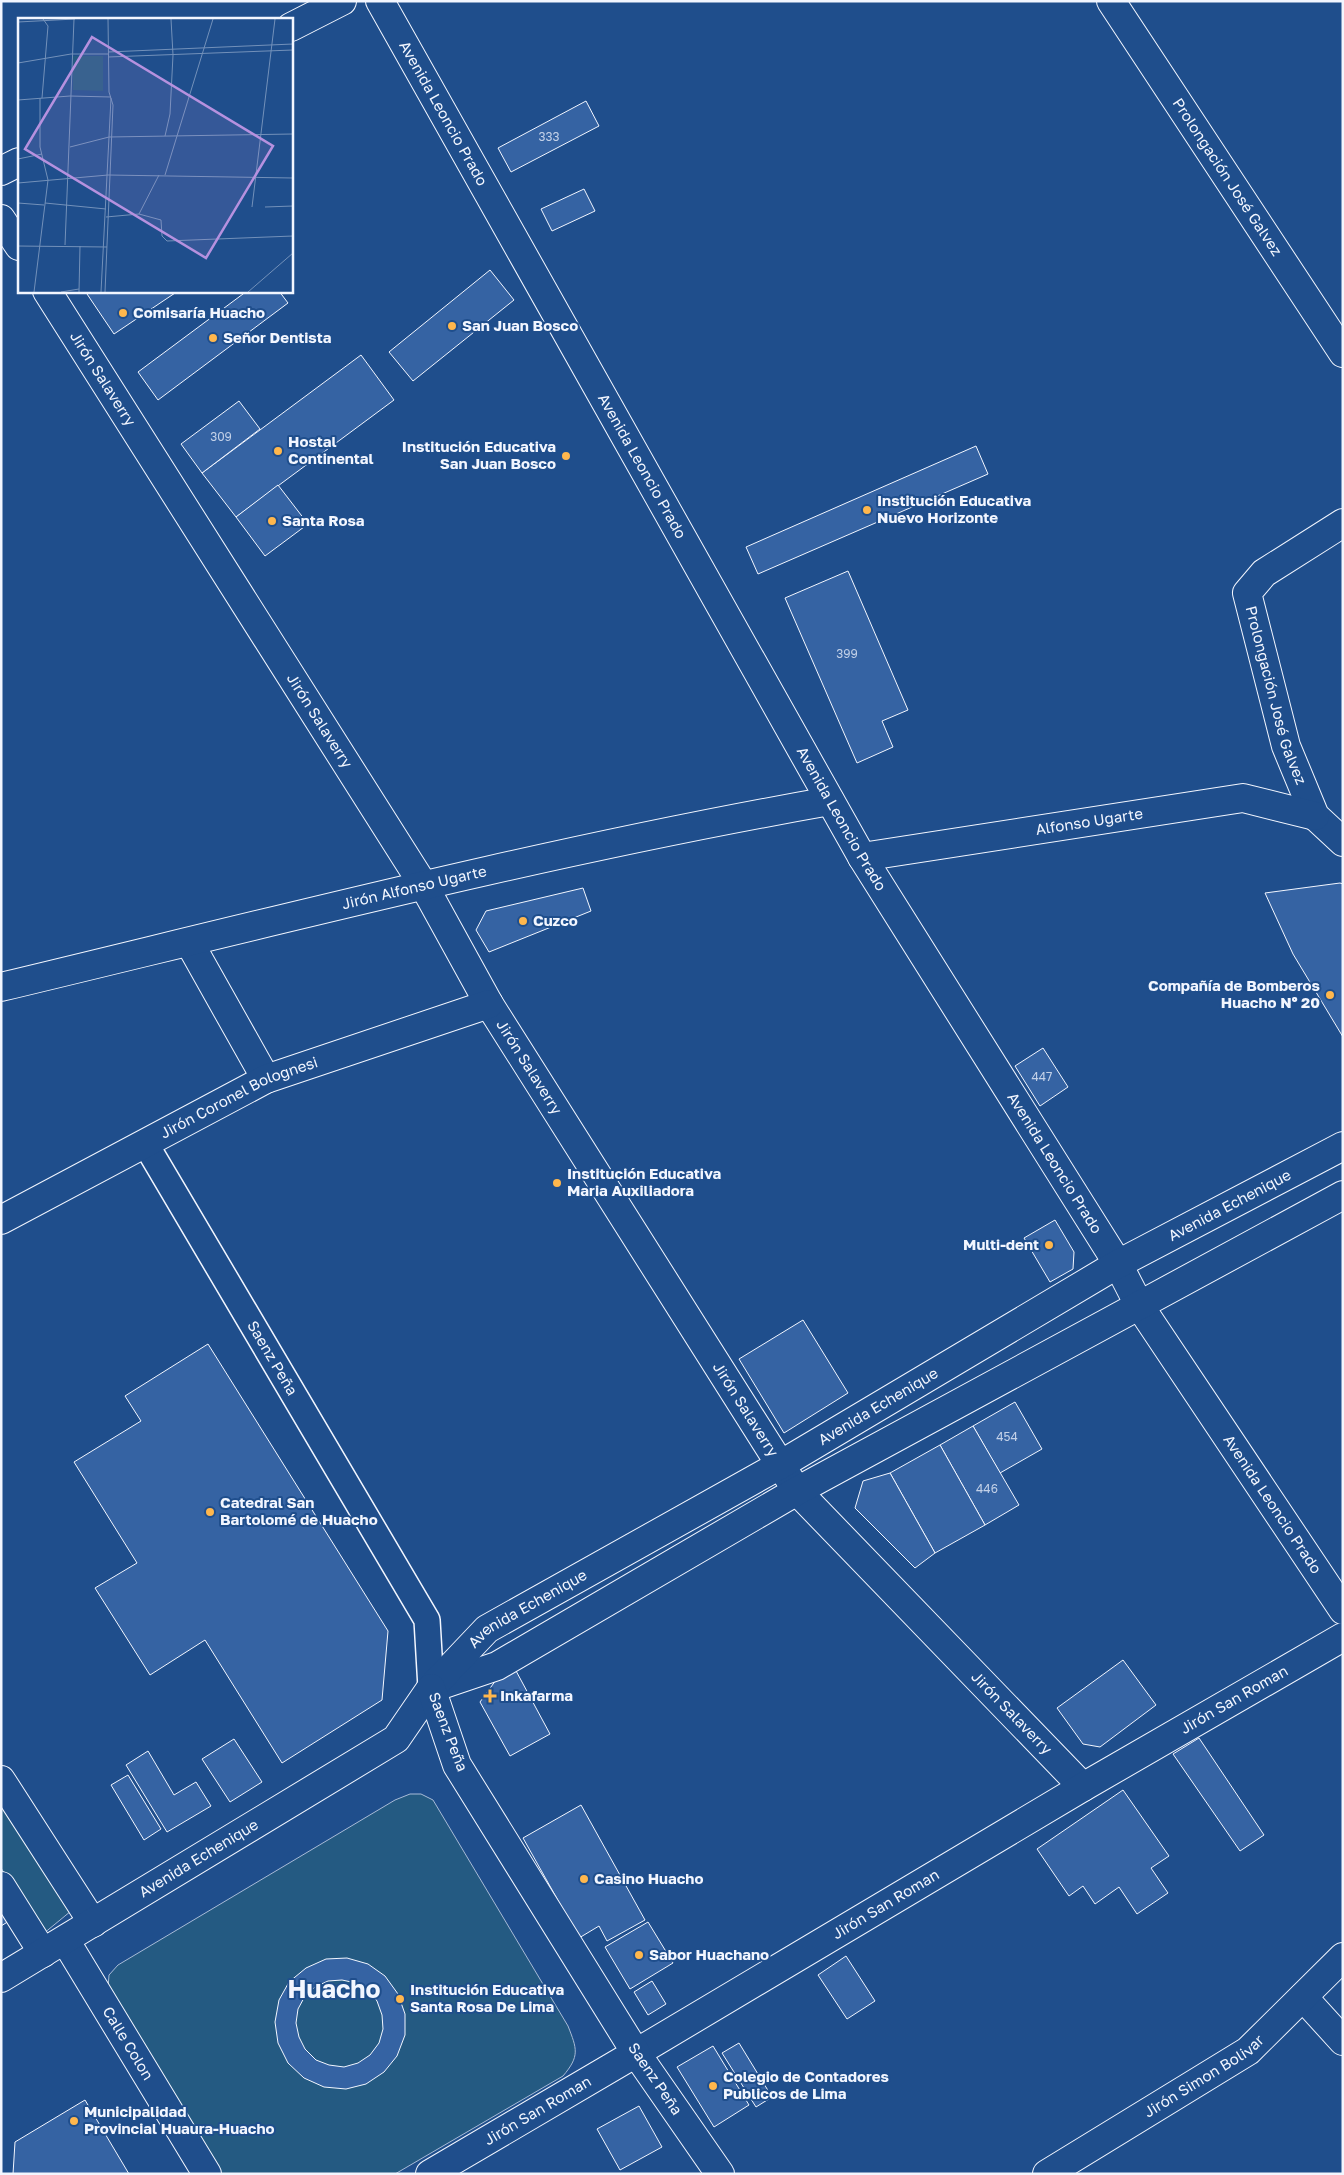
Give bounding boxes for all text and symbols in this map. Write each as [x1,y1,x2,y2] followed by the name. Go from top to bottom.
[18,18,292,292] inset map
[396,37,492,188] street label: Avenida Leoncio Prado
[1169,94,1287,259] street label: Prolongación José Galvez
[538,129,560,144] house number: 333
[133,303,265,321] place label: Comisaría Huacho
[117,307,129,319] marker: Comisaría Huacho
[462,316,578,334] place label: San Juan Bosco
[446,320,458,332] marker: San Juan Bosco
[67,328,140,429] street label: Jirón Salaverry
[223,328,332,346] place label: Señor Dentista
[207,332,219,344] marker: Señor Dentista
[595,390,691,541] street label: Avenida Leoncio Prado
[210,429,232,444] house number: 309
[288,432,374,467] place label: Hostal Continental
[402,437,556,472] place label: Institución Educativa San Juan Bosco
[272,445,284,457] marker: Hostal Continental
[560,450,572,462] marker: Institución Educativa San Juan Bosco
[877,491,1031,526] place label: Institución Educativa Nuevo Horizonte
[861,504,873,516] marker: Institución Educativa Nuevo Horizonte
[282,511,365,529] place label: Santa Rosa
[266,515,278,527] marker: Santa Rosa
[1243,604,1311,787] street label: Prolongación José Galvez
[836,646,858,661] house number: 399
[284,670,357,772] street label: Jirón Salaverry
[794,743,891,894] street label: Avenida Leoncio Prado
[1034,804,1144,838] street label: Alfonso Ugarte
[340,861,488,912] street label: Jirón Alfonso Ugarte
[533,911,578,929] place label: Cuzco
[517,915,529,927] marker: Cuzco
[1148,976,1320,1011] place label: Compañía de Bomberos Huacho Nº 20
[1324,989,1336,1001] marker: Compañía de Bomberos Huacho Nº 20
[493,1016,567,1118] street label: Jirón Salaverry
[157,1052,320,1142] street label: Jirón Coronel Bolognesi
[1031,1069,1053,1084] house number: 447
[1004,1089,1106,1236] street label: Avenida Leoncio Prado
[567,1164,721,1199] place label: Institución Educativa Maria Auxiliadora
[1165,1165,1294,1244] street label: Avenida Echenique
[551,1177,563,1189] marker: Institución Educativa Maria Auxiliadora
[963,1235,1039,1253] place label: Multi-dent
[1043,1239,1055,1251] marker: Multi-dent
[244,1317,302,1398] street label: Saenz Peña
[710,1358,783,1460] street label: Jirón Salaverry
[815,1363,941,1448] street label: Avenida Echenique
[996,1429,1018,1444] house number: 454
[1220,1431,1326,1577] street label: Avenida Leoncio Prado
[976,1481,998,1496] house number: 446
[220,1493,378,1528] place label: Catedral San Bartolomé de Huacho
[204,1506,216,1518] marker: Catedral San Bartolomé de Huacho
[464,1565,590,1651] street label: Avenida Echenique
[1177,1661,1291,1737] street label: Jirón San Roman
[968,1667,1057,1758] street label: Jirón Salaverry
[500,1686,573,1704] place label: Inkafarma
[426,1689,472,1774] street label: Saenz Peña
[484,1690,496,1702] marker: Inkafarma
[135,1814,261,1900] street label: Avenida Echenique
[829,1865,942,1942] street label: Jirón San Roman
[594,1869,703,1887] place label: Casino Huacho
[578,1873,590,1885] marker: Casino Huacho
[649,1945,769,1963] place label: Sabor Huachano
[633,1949,645,1961] marker: Sabor Huachano
[288,1973,380,2004] district label: Huacho
[410,1980,564,2015] place label: Institución Educativa Santa Rosa De Lima
[394,1993,406,2005] marker: Institución Educativa Santa Rosa De Lima
[99,2003,158,2083] street label: Calle Colon
[1140,2030,1267,2121] street label: Jirón Simon Bolivar
[625,2039,687,2118] street label: Saenz Peña
[723,2067,889,2102] place label: Colegio de Contadores Publicos de Lima
[480,2071,594,2148] street label: Jirón San Roman
[707,2080,719,2092] marker: Colegio de Contadores Publicos de Lima
[84,2102,274,2137] place label: Municipalidad Provincial Huaura-Huacho
[68,2115,80,2127] marker: Municipalidad Provincial Huaura-Huacho

